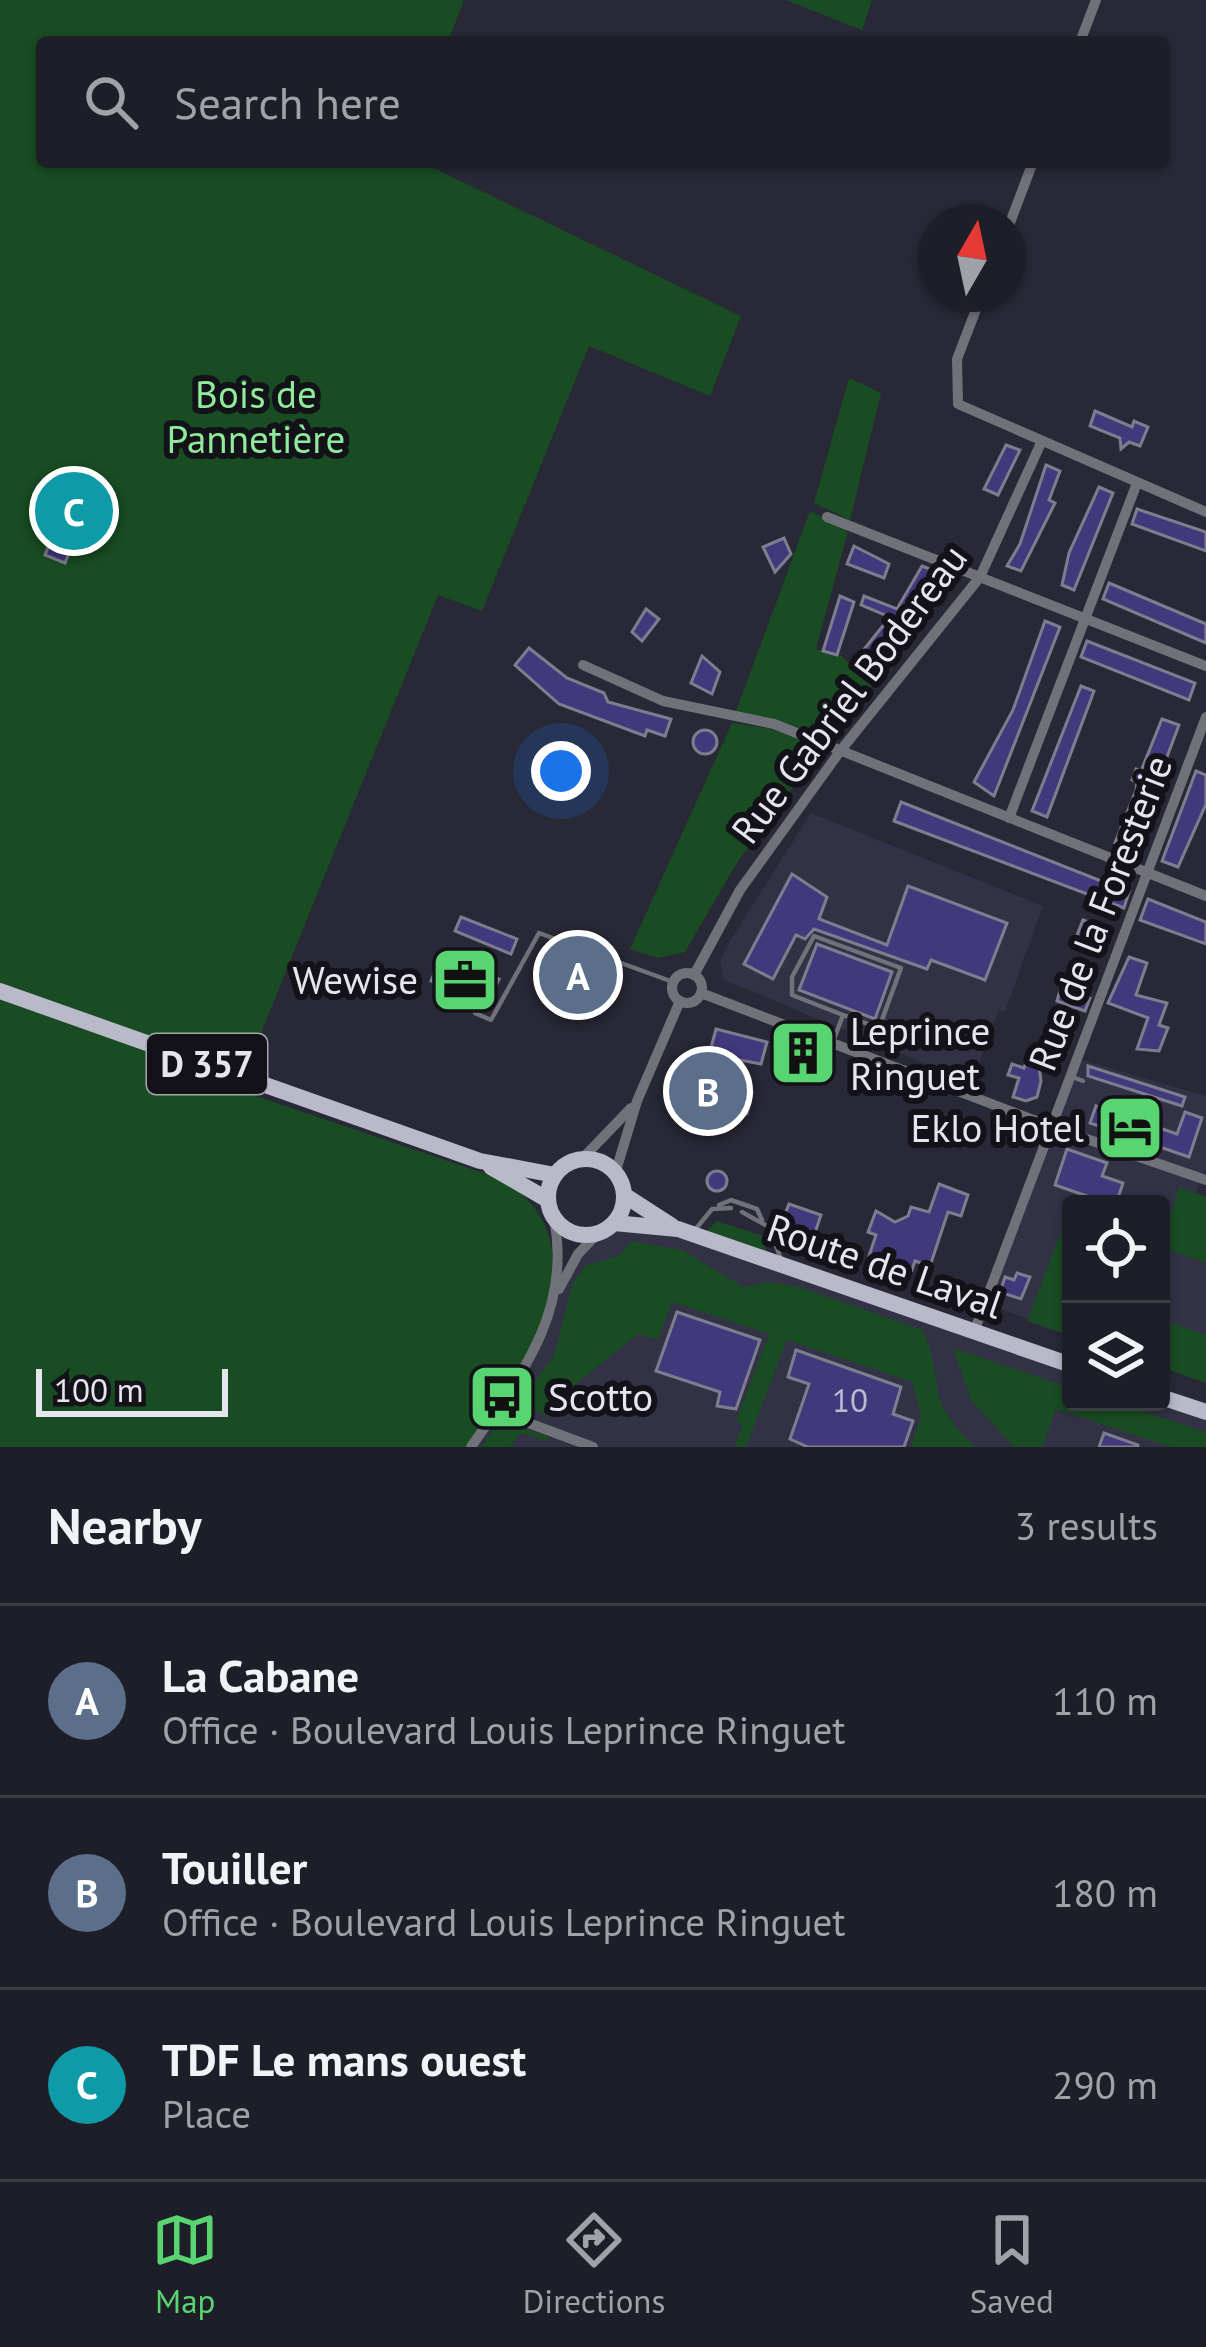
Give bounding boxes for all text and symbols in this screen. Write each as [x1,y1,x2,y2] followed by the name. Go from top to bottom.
[36,36,1170,168] search box
[78,69,144,135] icon: search
[174,73,401,131] text: Search here
[918,204,1026,312] north arrow
[167,368,345,464] park label: Bois de Pannetière
[35,466,113,556] pin: C
[719,534,978,853] street label: Rue Gabriel Bodereau
[531,741,591,801] your location
[1016,748,1183,1077] street label: Rue de la Foresterie
[539,930,617,1020] pin: A
[430,945,500,1015] office icon: Wewise
[293,954,418,1005] place label: Wewise
[850,1005,990,1101] place label: Leprince Ringuet
[768,1018,838,1088] building icon: Leprince Ringuet
[147,1034,267,1094] road number: D 357
[669,1046,747,1136] pin: B
[1095,1093,1165,1163] hotel icon: Eklo Hotel
[911,1102,1085,1153] place label: Eklo Hotel
[1062,1195,1170,1411] map controls
[1062,1195,1170,1303] button: locate
[761,1201,1010,1330] street label: Route de Laval
[1062,1303,1170,1411] button: layers
[467,1362,537,1432] bus stop icon: Scotto
[36,1363,228,1416] scale bar
[54,1368,144,1411] text: 100 m
[548,1371,653,1422] place label: Scotto
[832,1378,868,1421] house number: 10
[48,1492,202,1558] text: Nearby
[1015,1500,1158,1551] text: 3 results
[162,1646,359,1704] text: La Cabane
[75,1675,99,1726] text: A
[1052,1675,1158,1726] text: 110 m
[162,1704,846,1755] text: Office · Boulevard Louis Leprince Ringuet
[162,1838,307,1896] text: Touiller
[75,1867,99,1918] text: B
[1052,1867,1158,1918] text: 180 m
[162,1896,846,1947] text: Office · Boulevard Louis Leprince Ringuet
[162,2030,526,2088] text: TDF Le mans ouest
[76,2059,98,2110] text: C
[1052,2059,1158,2110] text: 290 m
[162,2088,251,2139] text: Place
[152,2207,218,2322] tab: Map
[523,2207,665,2322] tab: Directions
[970,2207,1054,2322] tab: Saved

